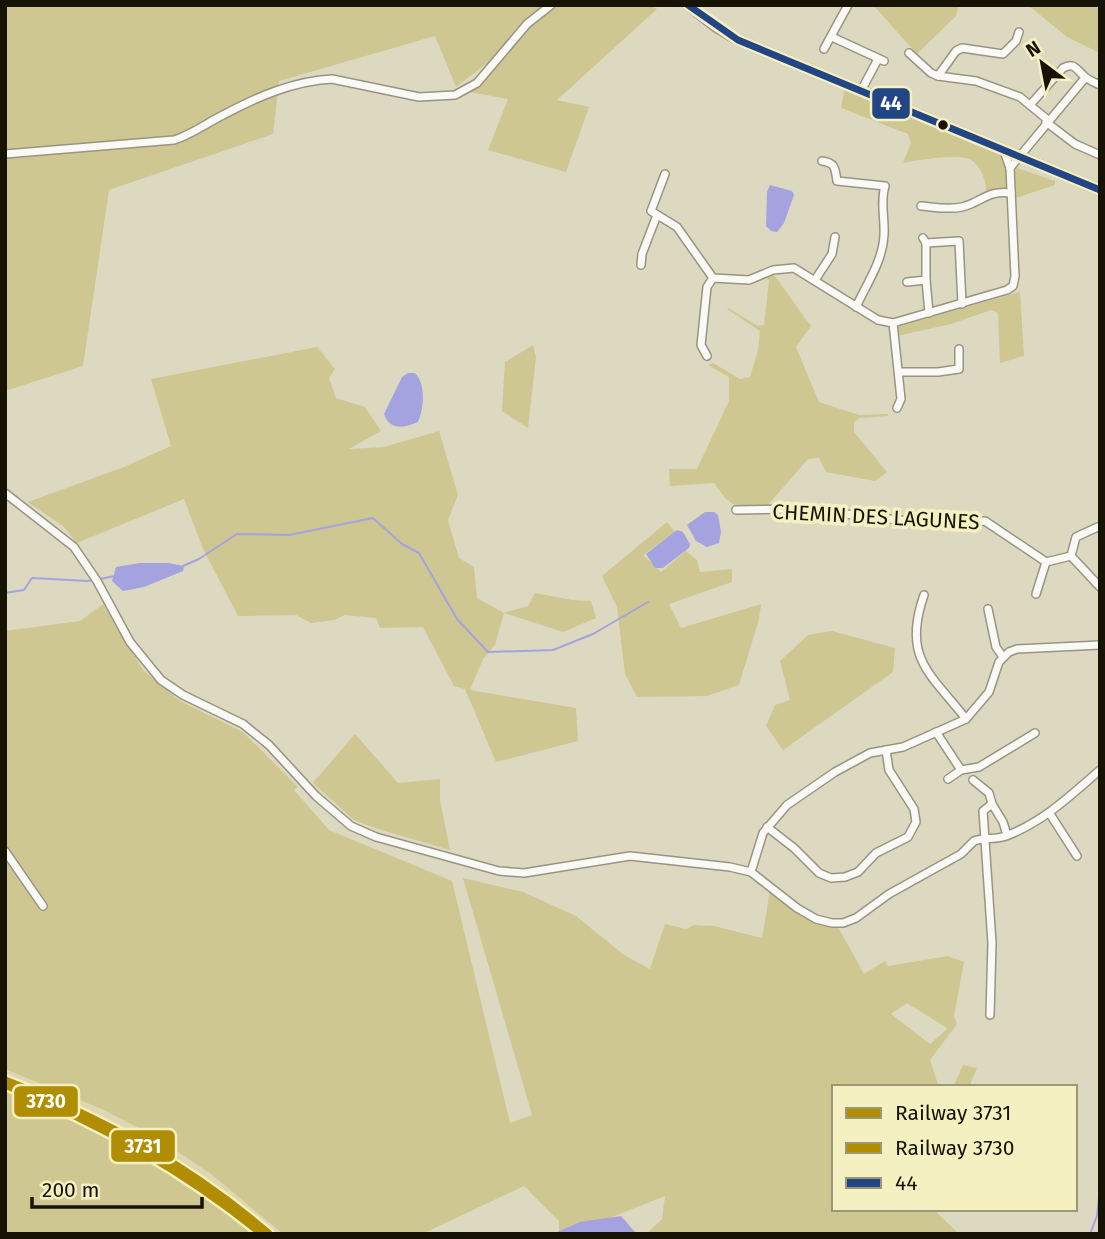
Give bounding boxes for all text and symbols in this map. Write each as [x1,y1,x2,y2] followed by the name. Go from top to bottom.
[1007,28,1077,98] north arrow
[1022,36,1045,62] text: N
[871,87,911,120] line badge: 44
[880,92,902,115] text: 44
[936,118,950,132] unlabelled marker
[772,499,980,535] street label: CHEMIN DES LAGUNES
[13,1085,79,1118] line badge: 3730
[832,1085,1077,1211] legend
[25,1090,66,1113] text: 3730
[895,1100,1011,1126] text: Railway 3731
[110,1129,176,1163] line badge: 3731
[124,1135,161,1158] text: 3731
[895,1135,1015,1161] text: Railway 3730
[32,1166,201,1210] scale bar
[895,1170,917,1196] text: 44
[42,1177,99,1203] text: 200 m

